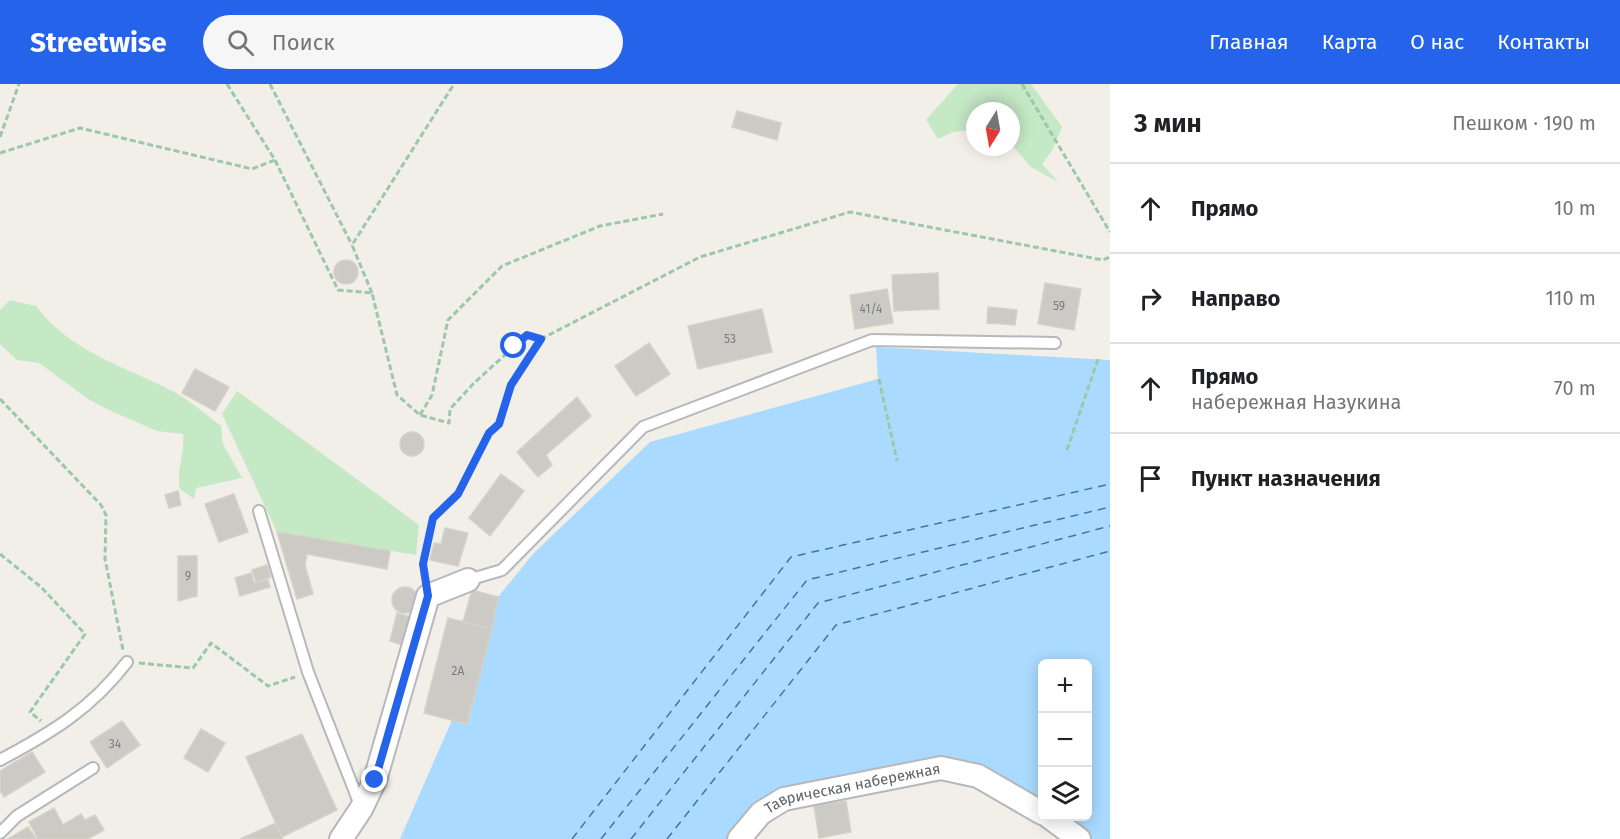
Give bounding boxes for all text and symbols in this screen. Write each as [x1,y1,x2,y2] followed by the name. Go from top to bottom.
[203,15,623,69] search box
[30,26,167,59] text: Streetwise
[224,26,257,59] icon: search
[272,29,335,56] text: Поиск
[1209,29,1289,55] text: Главная
[1322,29,1377,55] text: Карта
[1410,29,1464,55] text: О нас
[1497,29,1590,55] text: Контакты
[966,102,1020,156] north arrow
[1134,108,1202,139] text: 3 мин
[1452,111,1596,135] text: Пешком · 190 m
[1134,192,1167,225] icon: ahead
[1191,195,1258,222] text: Прямо
[1554,196,1596,220] text: 10 m
[1134,282,1167,315] icon: right
[1191,285,1280,312] text: Направо
[1545,286,1596,310] text: 110 m
[1053,299,1065,313] house number: 59
[860,302,883,316] house number: 41/4
[500,332,526,358] route start
[724,332,736,346] house number: 53
[1191,363,1258,390] text: Прямо
[1134,372,1167,405] icon: ahead
[1554,376,1596,400] text: 70 m
[1191,390,1401,414] text: набережная Назукина
[1134,462,1167,495] icon: arrive
[1191,465,1381,492] text: Пункт назначения
[185,569,191,583] house number: 9
[1038,659,1092,821] map controls
[1038,659,1092,713] button: +
[452,664,465,678] house number: 2А
[1038,713,1092,767] button: −
[109,737,122,751] house number: 34
[761,759,942,818] street label: Таврическая набережная
[361,766,387,792] route end
[1038,767,1092,821] button: layers

